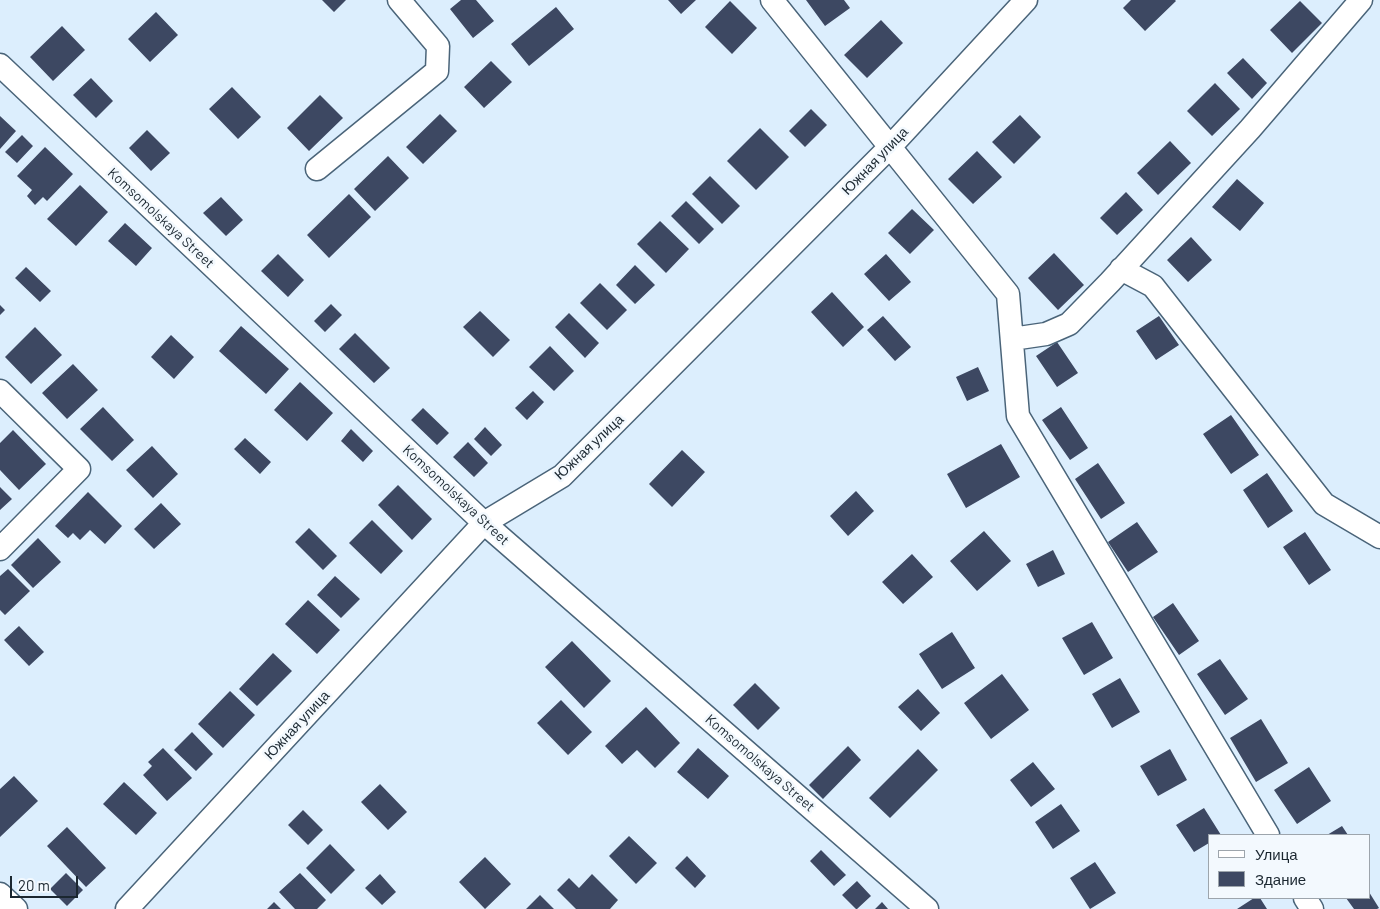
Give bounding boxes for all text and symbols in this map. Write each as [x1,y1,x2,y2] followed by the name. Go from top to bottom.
[838,124,912,198] street label: Южная улица
[104,164,218,272] street label: Komsomolskaya Street
[551,411,627,483] street label: Южная улица
[399,441,513,549] street label: Komsomolskaya Street
[261,687,333,763] street label: Южная улица
[702,711,818,815] street label: Komsomolskaya Street
[1208,834,1370,899] legend
[1255,845,1298,863] text: Улица
[12,866,80,898] scale bar
[1255,870,1306,888] text: Здание
[18,876,50,894] text: 20 m

